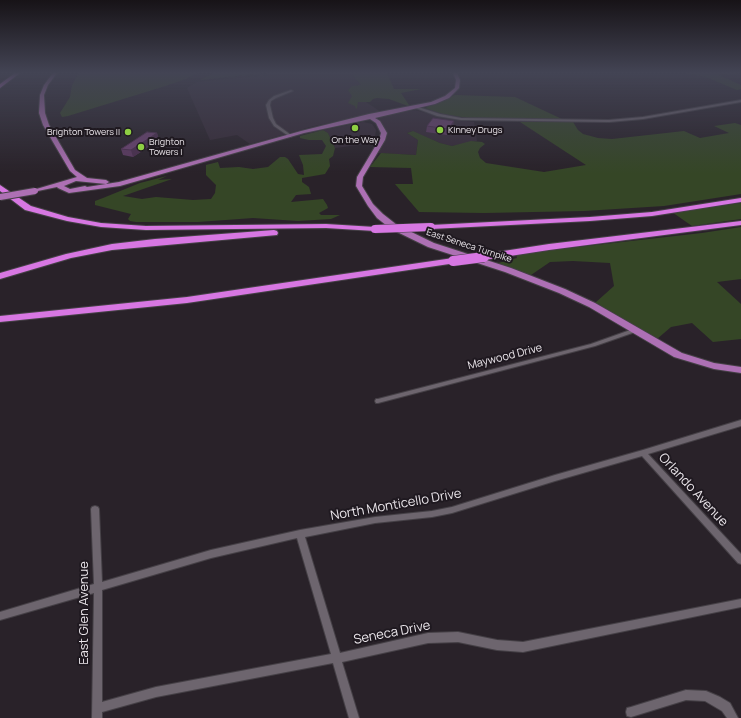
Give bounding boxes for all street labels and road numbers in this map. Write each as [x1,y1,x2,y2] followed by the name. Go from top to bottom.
[425,227,513,265] street label: East Seneca Turnpike
[466,341,544,373] street label: Maywood Drive
[655,450,731,530] street label: Orlando Avenue
[329,486,463,524] street label: North Monticello Drive
[76,561,92,665] street label: East Glen Avenue
[352,618,432,648] street label: Seneca Drive

